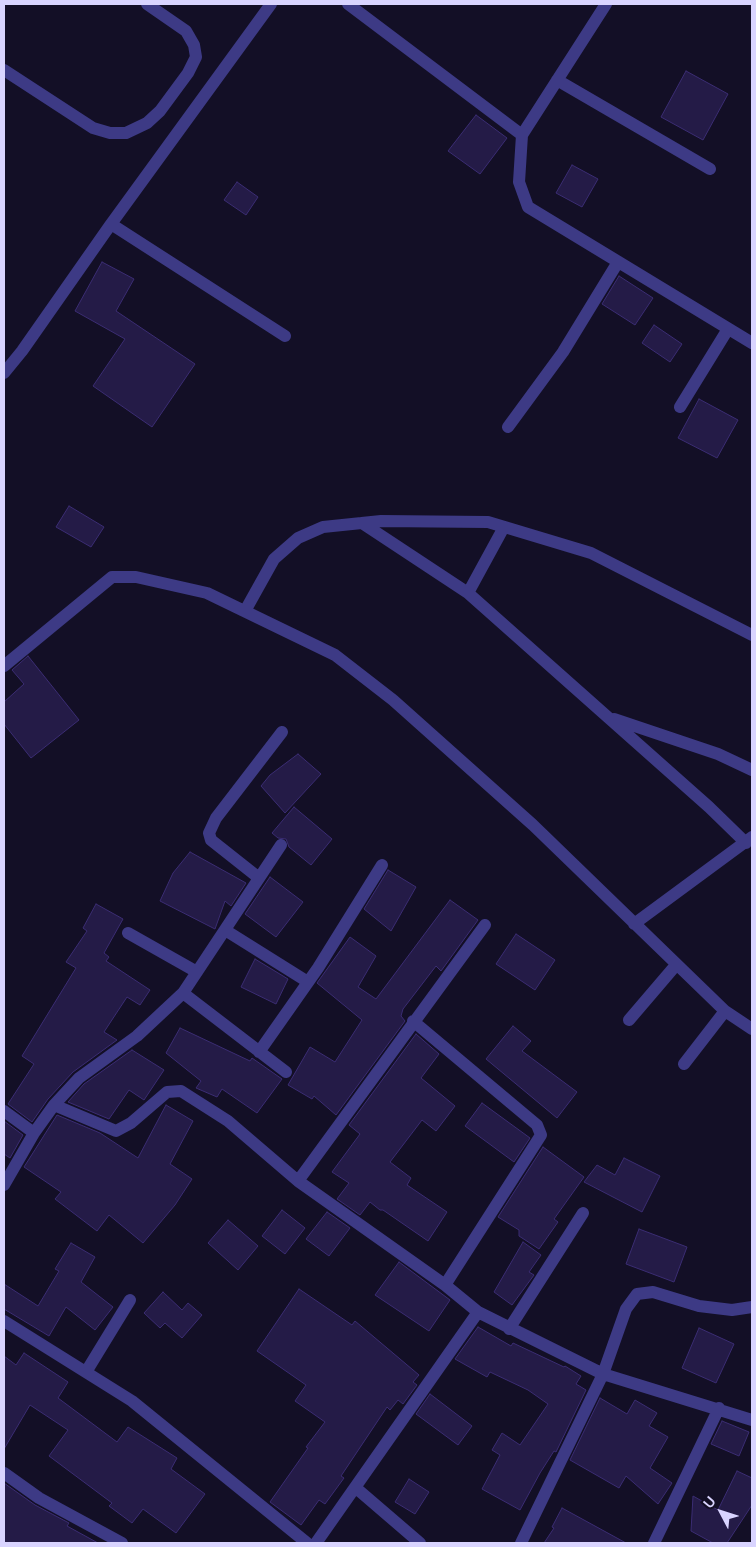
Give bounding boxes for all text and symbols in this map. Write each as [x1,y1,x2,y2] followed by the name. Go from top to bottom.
[696,1487,746,1537] north arrow
[699,1493,719,1511] text: U

